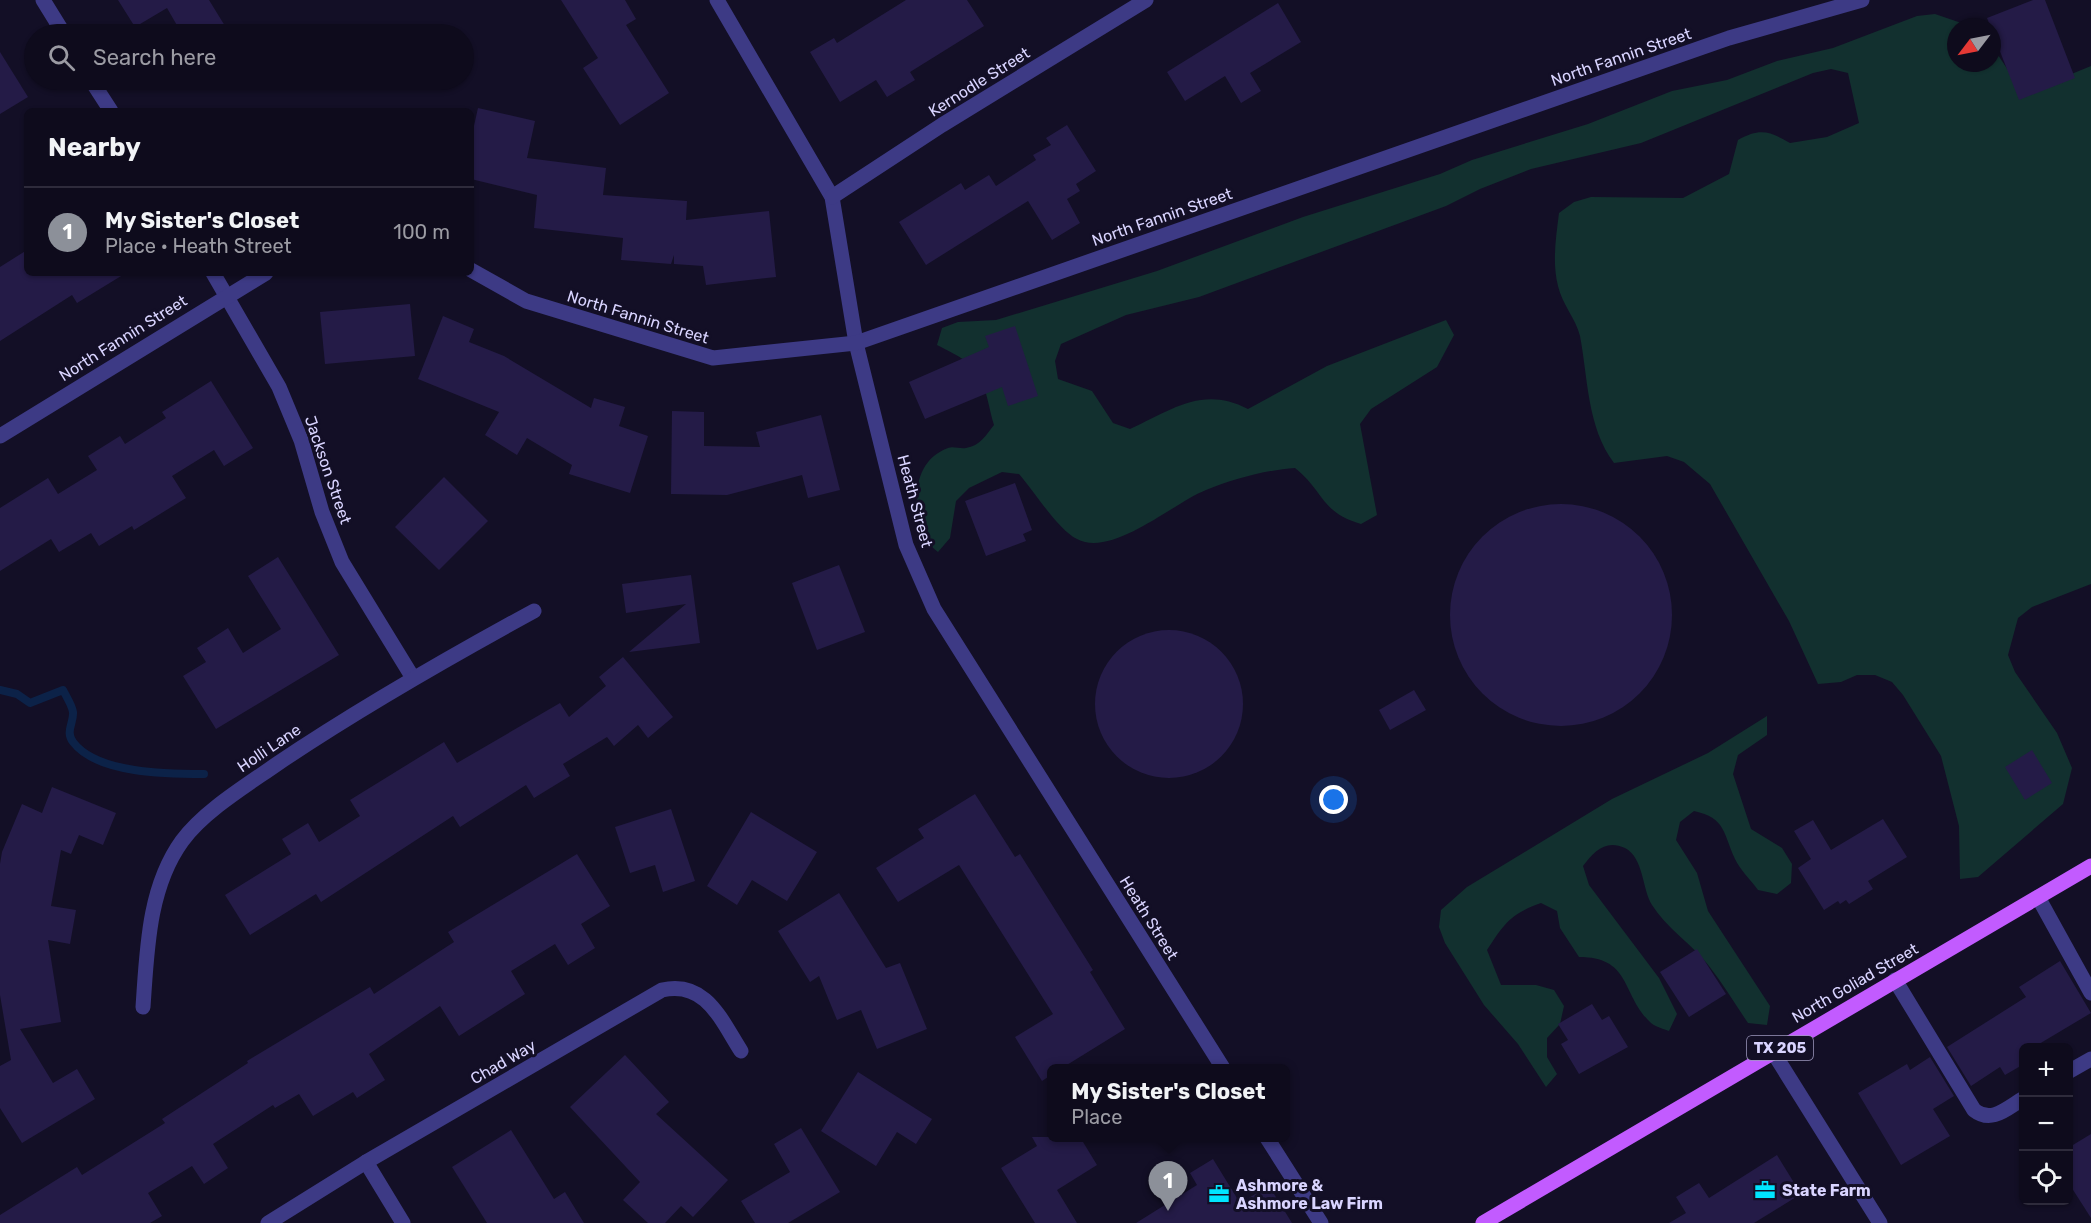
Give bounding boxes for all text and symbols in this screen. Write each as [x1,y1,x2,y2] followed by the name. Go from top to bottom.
[1947,18,2001,72] north arrow
[24,24,474,90] search box
[1548,24,1694,90] street label: North Fannin Street
[45,41,78,74] icon: search
[925,43,1033,121] street label: Kernodle Street
[93,44,216,71] text: Search here
[48,132,141,163] text: Nearby
[1089,184,1235,250] street label: North Fannin Street
[105,207,299,234] text: My Sister's Closet
[63,220,72,244] text: 1
[393,220,450,244] text: 100 m
[105,234,292,258] text: Place · Heath Street
[565,286,711,348] street label: North Fannin Street
[56,291,190,385] street label: North Fannin Street
[301,413,355,527] street label: Jackson Street
[893,453,937,549] street label: Heath Street
[234,720,304,776] street label: Holli Lane
[1319,785,1348,814] your location
[1116,873,1182,963] street label: Heath Street
[1788,939,1922,1027] street label: North Goliad Street
[467,1036,539,1088] street label: Chad Way
[1747,1036,1813,1060] road number: TX 205
[2019,1043,2073,1205] map controls
[2019,1043,2073,1097] button: +
[1047,1064,1290,1142] popup
[1071,1078,1266,1105] text: My Sister's Closet
[2019,1097,2073,1151] button: −
[1071,1105,1122,1129] text: Place
[2019,1151,2073,1205] button: locate
[1148,1162,1188,1211] pin: 1
[1236,1176,1383,1213] place label: Ashmore & Ashmore Law Firm
[1753,1178,1777,1202] office icon: State Farm
[1782,1181,1871,1200] place label: State Farm
[1207,1182,1231,1206] office icon: Ashmore & Ashmore Law Firm

